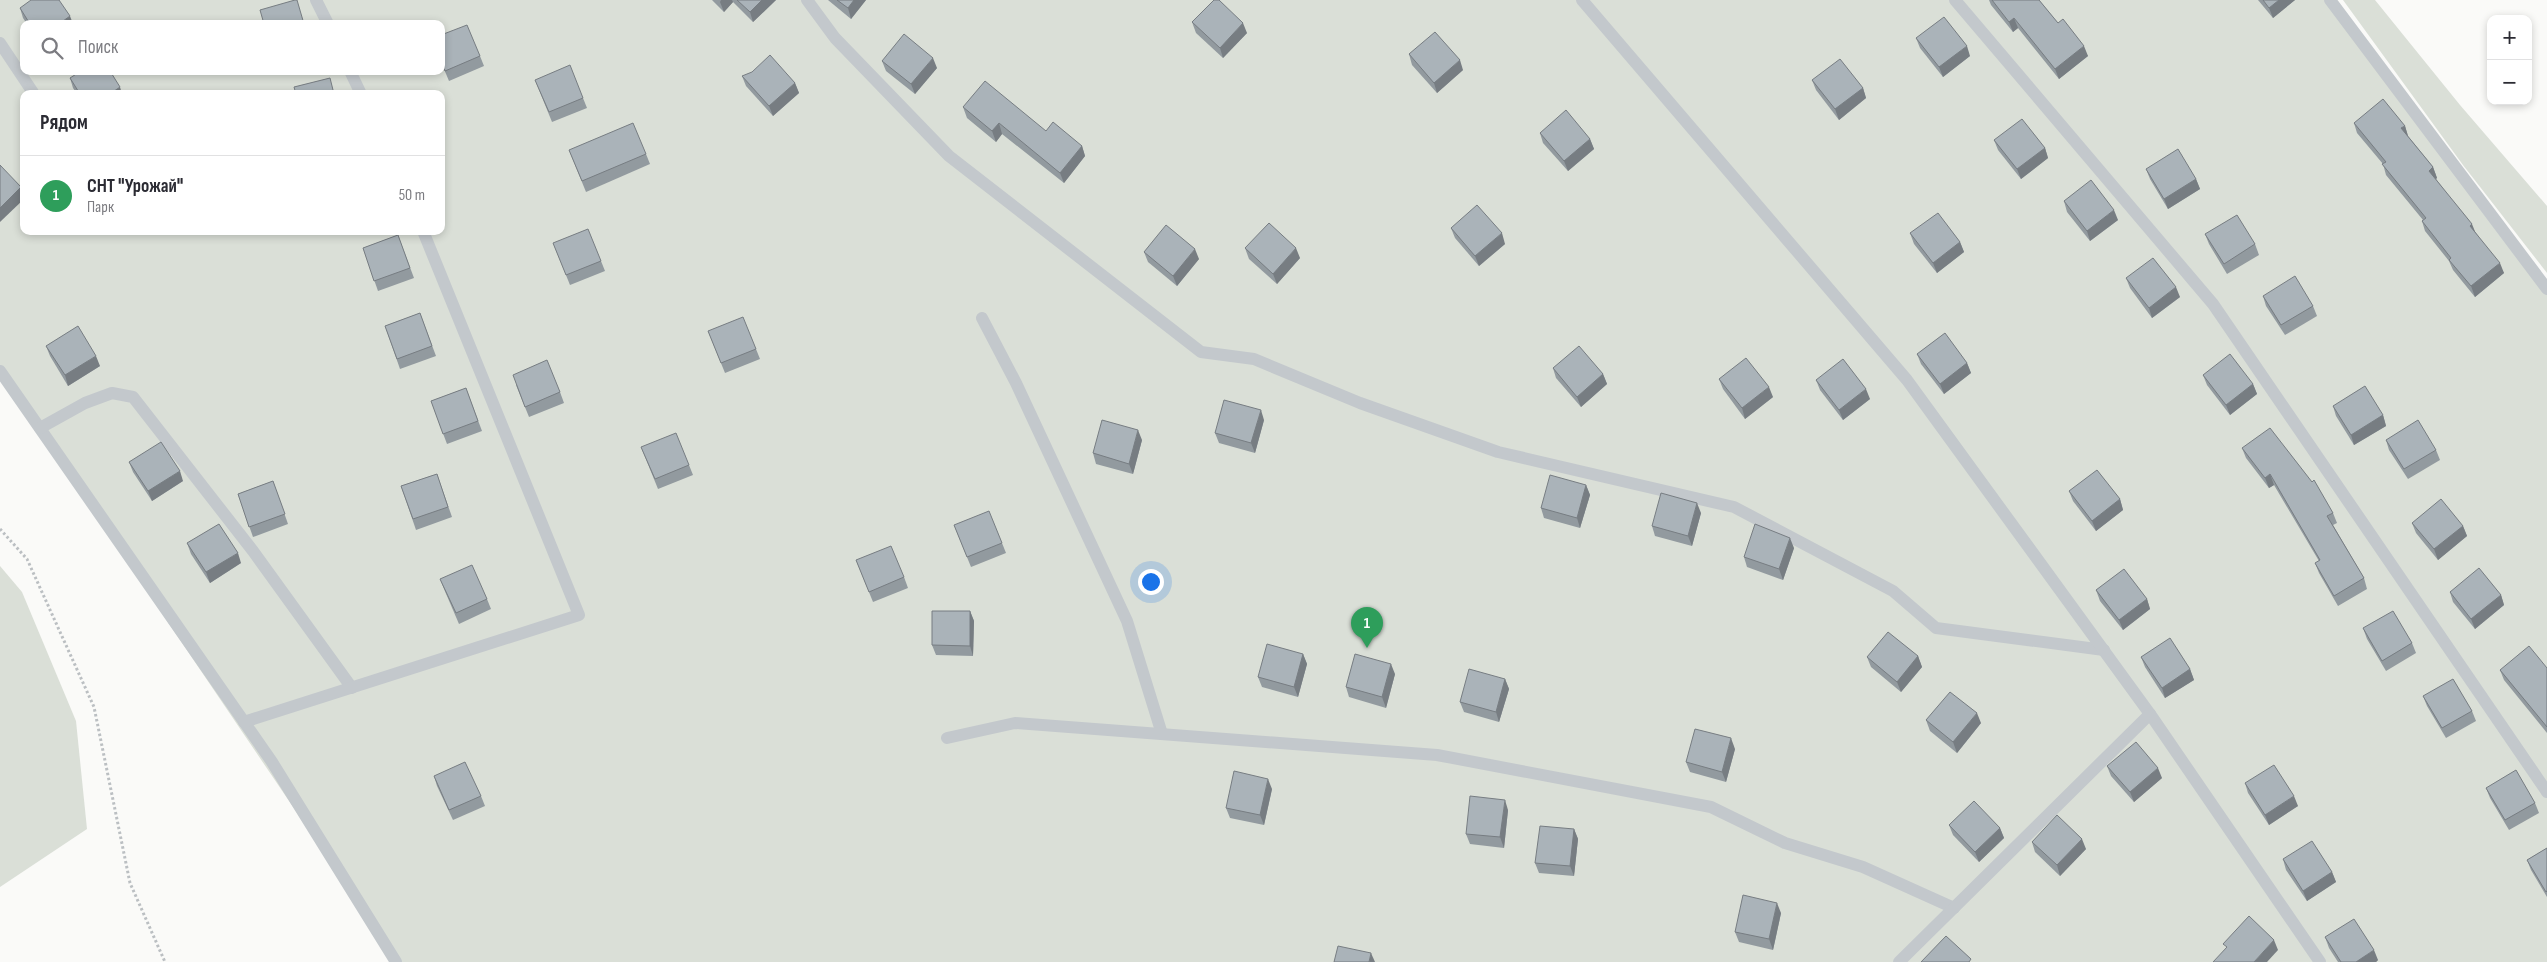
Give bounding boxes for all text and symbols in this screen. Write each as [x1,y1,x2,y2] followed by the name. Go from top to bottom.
[2487,15,2532,105] map controls
[2487,15,2532,60] button: +
[20,20,445,75] search box
[38,34,66,62] icon: search
[78,36,118,59] text: Поиск
[2487,60,2532,105] button: −
[40,110,88,135] text: Рядом
[87,175,183,198] text: СНТ "Урожай"
[53,186,59,205] text: 1
[399,186,425,205] text: 50 m
[87,198,114,217] text: Парк
[1138,569,1164,595] your location
[1351,607,1383,648] pin: 1

